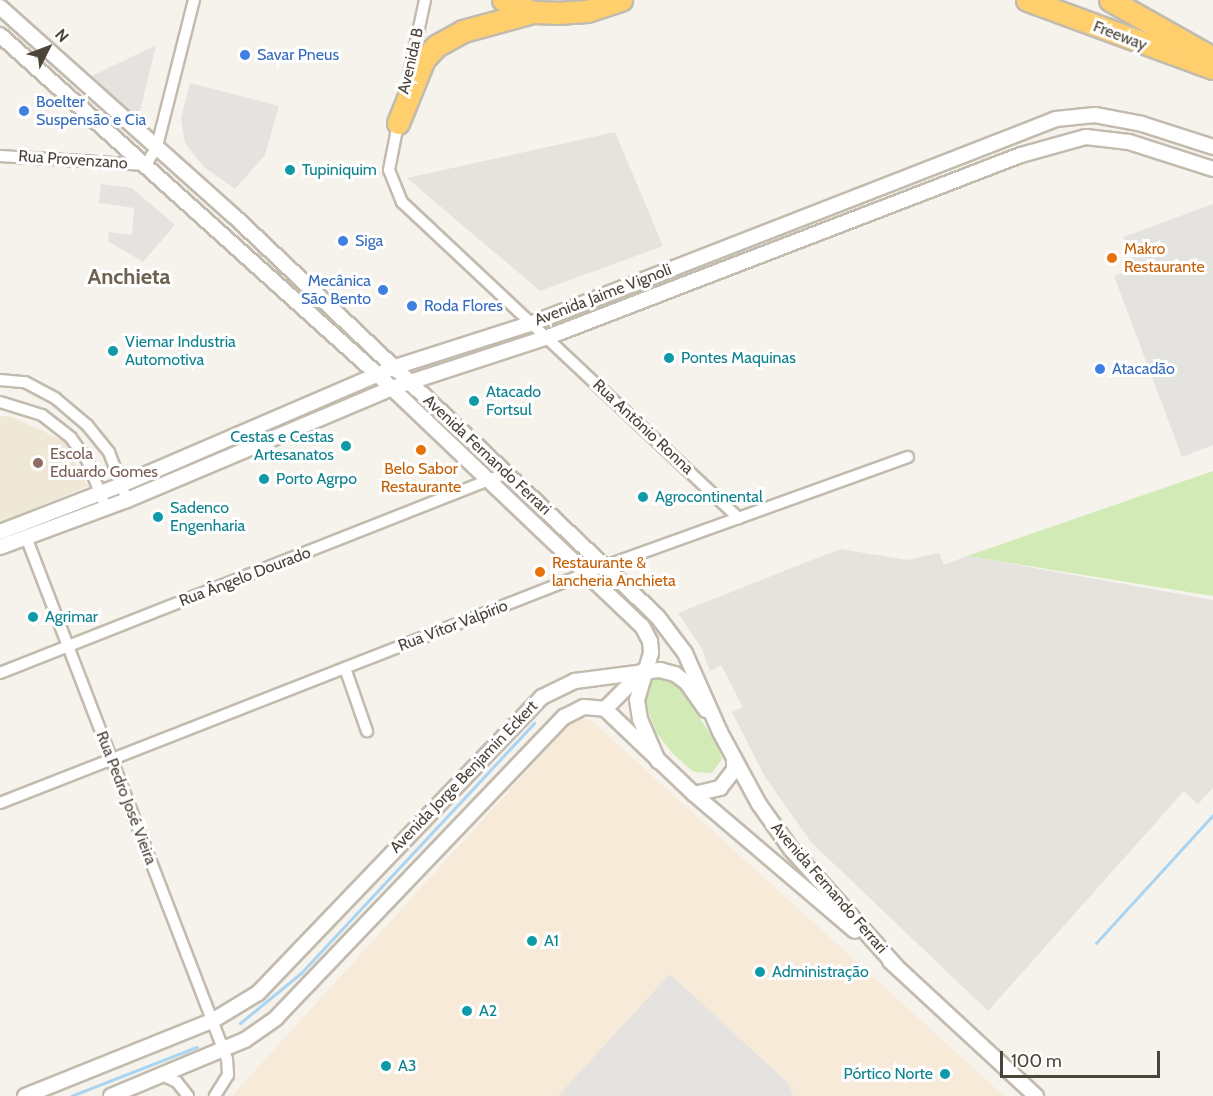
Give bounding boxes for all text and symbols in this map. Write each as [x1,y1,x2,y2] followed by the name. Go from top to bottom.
[1090,17,1150,55] street label: Freeway
[18,18,78,78] north arrow
[51,25,73,46] text: N
[394,26,428,96] street label: Avenida B
[257,45,339,65] place label: Savar Pneus
[238,48,252,62] marker: Savar Pneus
[36,92,146,130] place label: Boelter Suspensão e Cia
[17,104,31,118] marker: Boelter Suspensão e Cia
[18,147,128,173] street label: Rua Provenzano
[302,160,377,180] place label: Tupiniquim
[283,163,297,177] marker: Tupiniquim
[355,231,383,251] place label: Siga
[336,234,350,248] marker: Siga
[1124,239,1205,277] place label: Makro Restaurante
[1105,251,1119,265] marker: Makro Restaurante
[532,260,674,330] street label: Avenida Jaime Vignoli
[87,264,171,290] district label: Anchieta
[301,271,371,309] place label: Mecânica São Bento
[376,283,390,297] marker: Mecânica São Bento
[424,296,503,316] place label: Roda Flores
[405,299,419,313] marker: Roda Flores
[125,332,236,370] place label: Viemar Industria Automotiva
[106,344,120,358] marker: Viemar Industria Automotiva
[681,348,796,368] place label: Pontes Maquinas
[662,351,676,365] marker: Pontes Maquinas
[1112,359,1175,379] place label: Atacadão
[1093,362,1107,376] marker: Atacadão
[589,376,697,478] street label: Rua Antônio Ronna
[486,382,541,420] place label: Atacado Fortsul
[419,391,555,519] street label: Avenida Fernando Ferrari
[467,394,481,408] marker: Atacado Fortsul
[230,427,334,465] place label: Cestas e Cestas Artesanatos
[339,439,353,453] marker: Cestas e Cestas Artesanatos
[414,443,428,457] marker: Belo Sabor Restaurante
[50,444,158,482] place label: Escola Eduardo Gomes
[31,456,45,470] marker: Escola Eduardo Gomes
[381,459,461,497] place label: Belo Sabor Restaurante
[276,469,357,489] place label: Porto Agrpo
[257,472,271,486] marker: Porto Agrpo
[655,487,763,507] place label: Agrocontinental
[636,490,650,504] marker: Agrocontinental
[170,498,245,536] place label: Sadenco Engenharia
[151,510,165,524] marker: Sadenco Engenharia
[177,543,313,611] street label: Rua Ângelo Dourado
[552,553,676,591] place label: Restaurante & lancheria Anchieta
[533,565,547,579] marker: Restaurante & lancheria Anchieta
[395,596,511,656] street label: Rua Vítor Valpírio
[45,607,98,627] place label: Agrimar
[26,610,40,624] marker: Agrimar
[386,697,542,857] street label: Avenida Jorge Benjamin Eckert
[92,728,160,868] street label: Rua Pedro José Vieira
[767,819,891,957] street label: Avenida Fernando Ferrari
[544,931,559,951] place label: A1
[525,934,539,948] marker: A1
[772,962,869,982] place label: Administração
[753,965,767,979] marker: Administração
[479,1001,497,1021] place label: A2
[460,1004,474,1018] marker: A2
[1003,1039,1164,1077] scale bar
[1011,1050,1062,1072] text: 100 m
[398,1056,417,1076] place label: A3
[379,1059,393,1073] marker: A3
[843,1064,933,1084] place label: Pórtico Norte
[938,1067,952,1081] marker: Pórtico Norte

